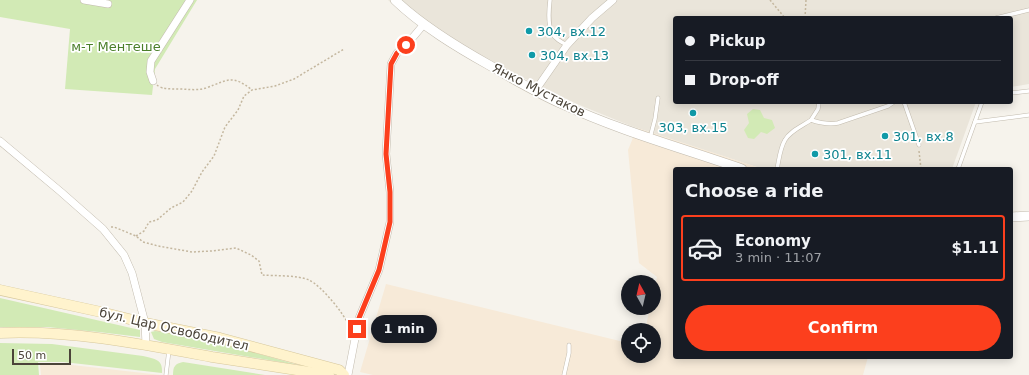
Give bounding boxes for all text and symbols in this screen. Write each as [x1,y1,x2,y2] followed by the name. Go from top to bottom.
[537,24,606,39] place label: 304, вх.12
[524,26,534,36] marker: 304, вх.12
[709,32,765,50] text: Pickup
[397,36,415,54] route start
[71,39,161,54] park label: м-т Ментeше
[540,48,609,63] place label: 304, вх.13
[527,50,537,60] marker: 304, вх.13
[490,60,588,120] street label: Янко Мустаков
[709,71,779,89] text: Drop-off
[688,108,698,118] marker: 303, вх.15
[658,120,728,135] place label: 303, вх.15
[893,129,954,144] place label: 301, вх.8
[880,131,890,141] marker: 301, вх.8
[823,147,892,162] place label: 301, вх.11
[810,149,820,159] marker: 301, вх.11
[685,180,824,201] text: Choose a ride
[687,230,723,266] icon: car
[735,232,811,250] text: Economy
[952,239,999,257] text: $1.11
[735,250,822,265] text: 3 min · 11:07
[621,275,661,315] north arrow
[621,275,661,363] map controls
[98,304,250,354] street label: бул. Цар Освободител
[685,305,1001,351] button: Confirm
[371,315,437,343] callout: 1 min
[348,320,366,338] route end
[384,321,424,336] text: 1 min
[621,323,661,363] button: locate
[12,347,71,366] scale bar
[18,349,46,362] text: 50 m

